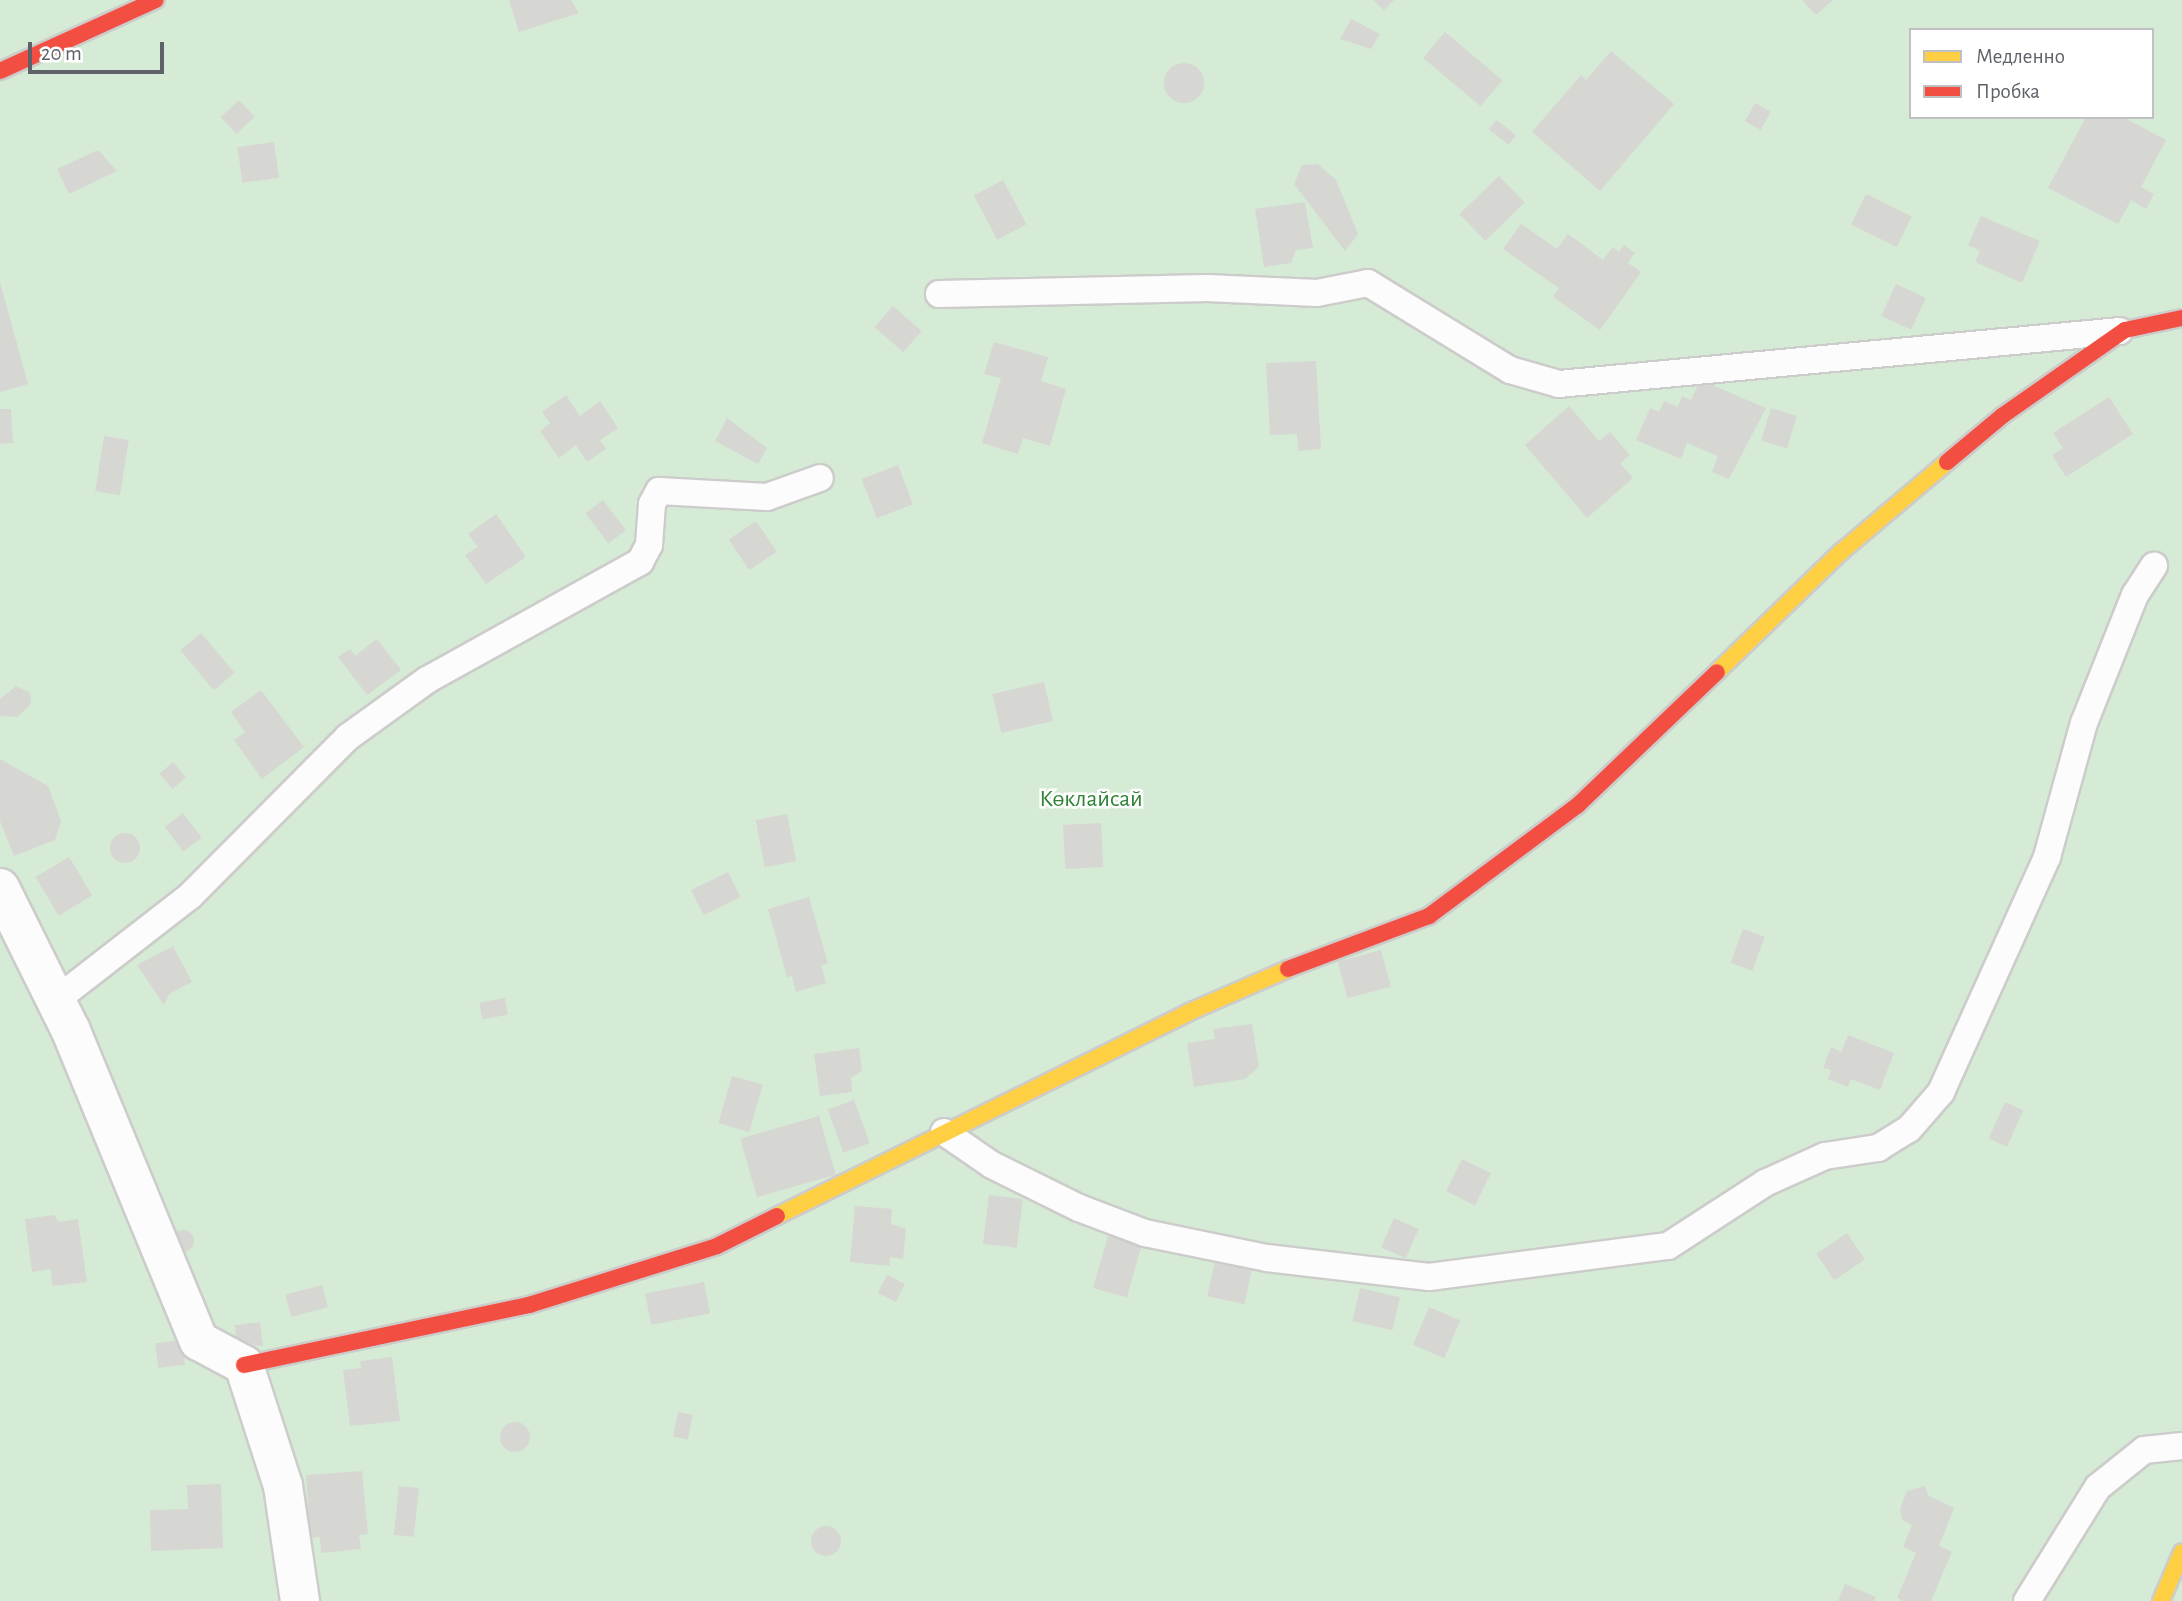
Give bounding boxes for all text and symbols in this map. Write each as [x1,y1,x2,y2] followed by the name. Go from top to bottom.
[32,28,168,72] scale bar
[1909,28,2154,119] legend
[41,43,82,64] text: 20 m
[1976,46,2065,67] text: Медленно
[1976,81,2040,102] text: Пробка
[1039,786,1143,814] park label: Көклайсай

